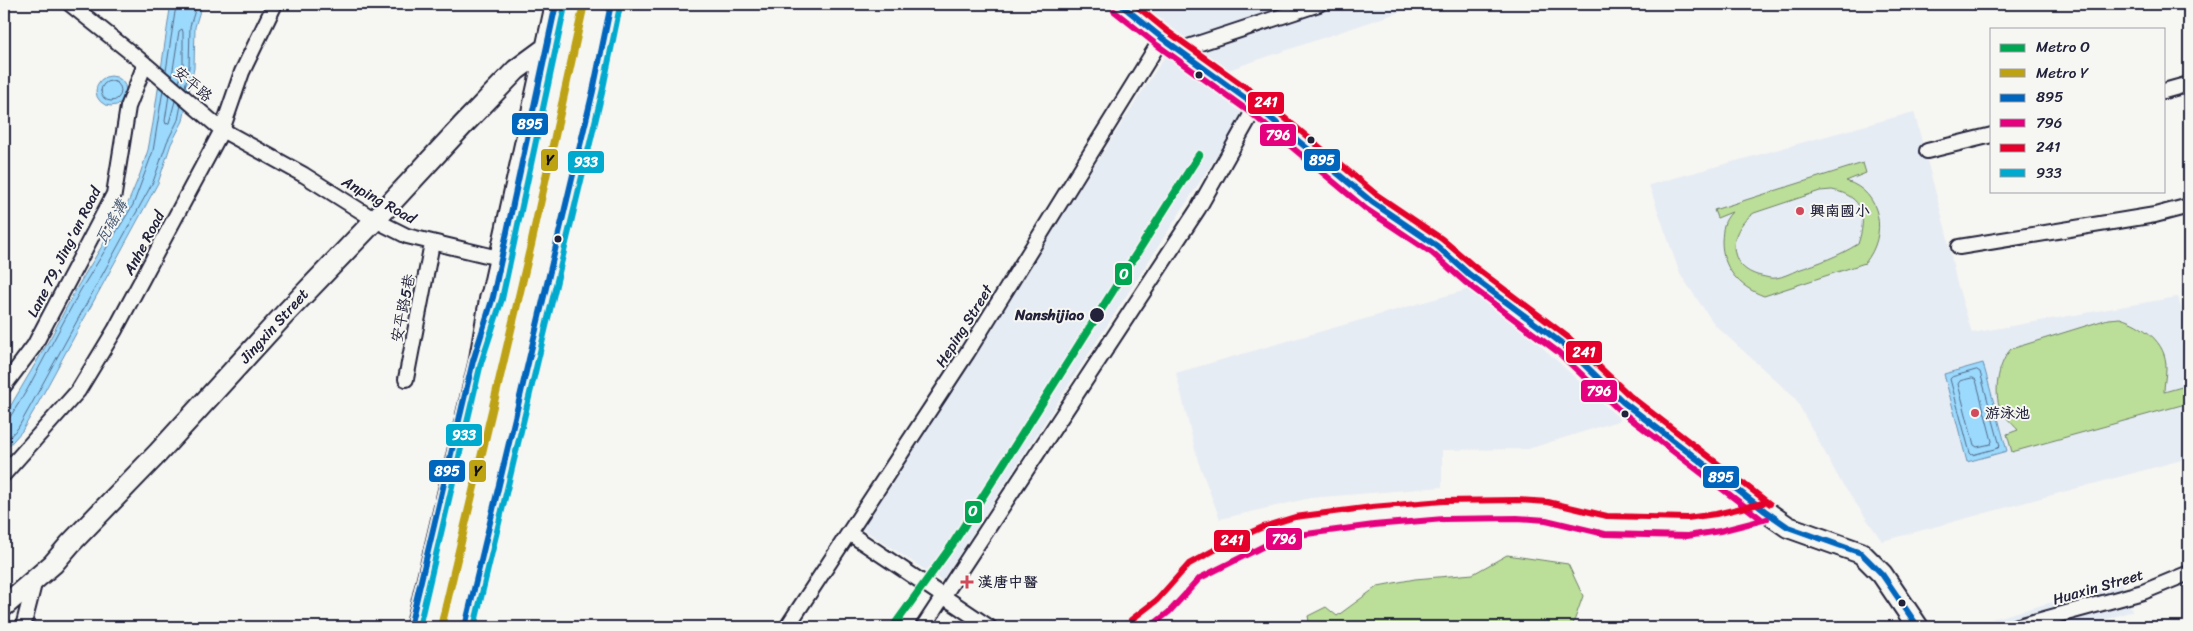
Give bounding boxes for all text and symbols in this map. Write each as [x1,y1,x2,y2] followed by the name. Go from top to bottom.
[1990,28,2166,192] legend
[2036,34,2090,60] text: Metro O
[167,60,219,108] street label: 安平路
[2036,60,2089,86] text: Metro Y
[1194,70,1204,80] unlabelled marker
[2036,84,2063,110] text: 895
[1254,90,1277,115] text: 241
[1247,91,1285,115] line badge: 241
[2036,110,2062,136] text: 796
[511,112,549,136] line badge: 895
[516,112,543,137] text: 895
[1259,123,1297,147] line badge: 796
[1266,123,1290,148] text: 796
[2036,134,2060,160] text: 241
[1306,135,1316,145] unlabelled marker
[540,148,559,172] line badge: Y
[546,148,555,173] text: Y
[1303,148,1341,172] line badge: 895
[1308,148,1335,173] text: 895
[567,150,605,174] line badge: 933
[574,150,598,175] text: 933
[2036,160,2062,186] text: 933
[336,168,422,232] street label: Anping Road
[20,181,109,322] street label: Lane 79, Jing'an Road
[87,192,136,250] water label: 瓦磘溝
[1810,198,1870,224] place label: 興南國小
[116,205,172,281] street label: Anhe Road
[1794,205,1806,217] marker: 興南國小
[553,234,563,244] unlabelled marker
[1114,262,1133,286] line badge: O
[1118,262,1129,287] text: O
[384,272,422,344] street label: 安平路5巷
[928,279,1000,373] street label: Heping Street
[232,282,315,370] street label: Jingxin Street
[1014,302,1084,328] place label: Nanshijiao
[1088,306,1106,324] marker: Nanshijiao
[1565,340,1603,364] line badge: 241
[1572,340,1595,365] text: 241
[1580,379,1618,403] line badge: 796
[1587,379,1611,404] text: 796
[1985,400,2030,426] place label: 游泳池
[1969,407,1981,419] marker: 游泳池
[1620,409,1630,419] unlabelled marker
[445,423,483,447] line badge: 933
[452,423,476,448] text: 933
[428,459,466,483] line badge: 895
[433,459,460,484] text: 895
[468,459,487,483] line badge: Y
[474,459,483,484] text: Y
[1702,465,1740,489] line badge: 895
[1707,465,1734,490] text: 895
[967,499,978,524] text: O
[964,500,983,524] line badge: O
[1265,527,1303,551] line badge: 796
[1272,527,1296,552] text: 796
[1220,528,1243,553] text: 241
[1213,529,1251,553] line badge: 241
[2049,561,2147,612] street label: Huaxin Street
[978,569,1038,595] place label: 漢唐中醫
[960,575,974,589] marker: 漢唐中醫
[1897,598,1907,608] unlabelled marker

